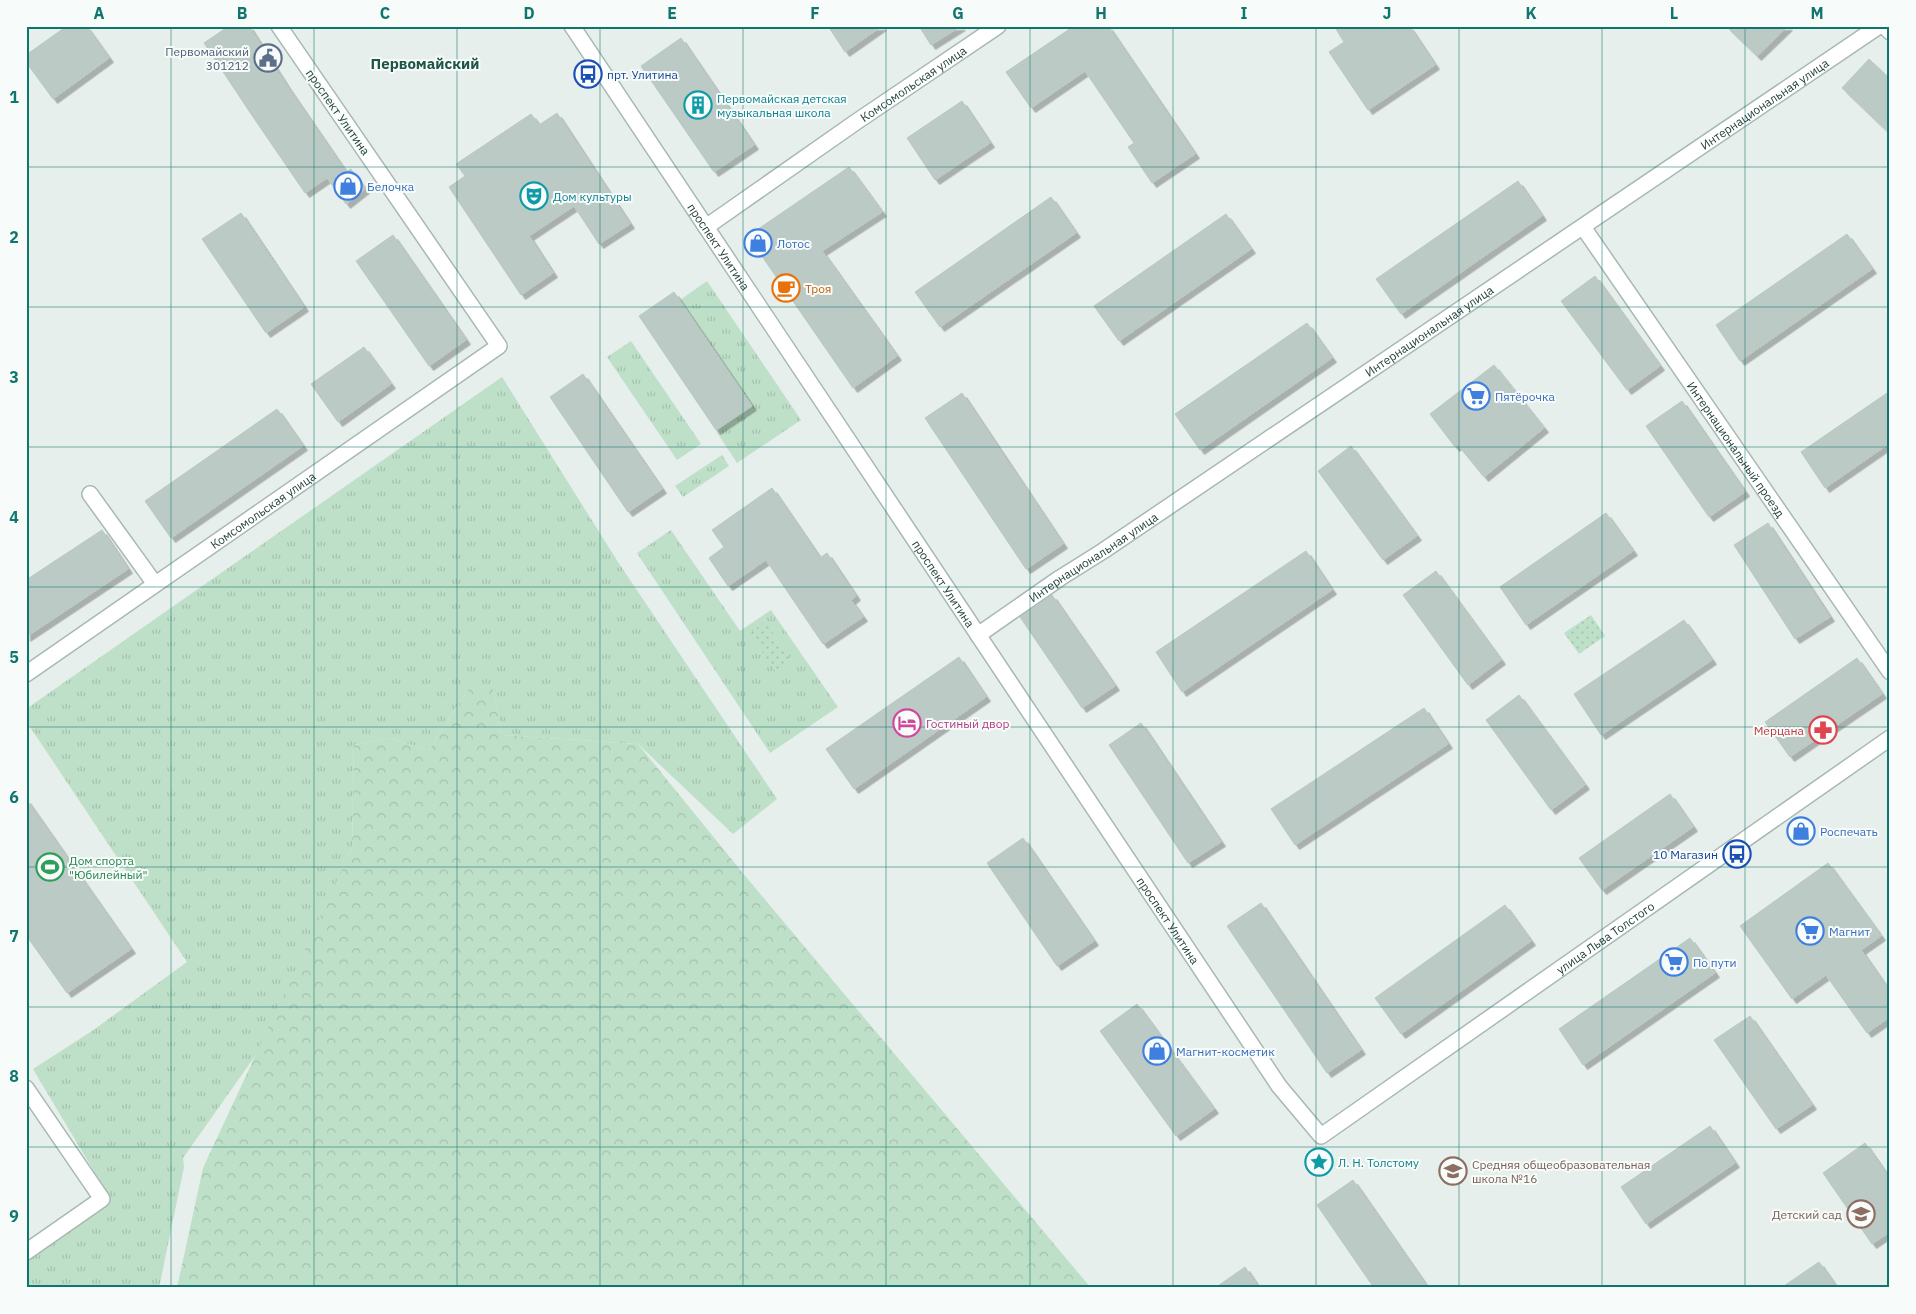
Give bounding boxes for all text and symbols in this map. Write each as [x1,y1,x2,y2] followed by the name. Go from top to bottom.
[94,3,105,23] text: A
[237,3,248,23] text: B
[380,3,390,23] text: C
[523,3,535,23] text: D
[667,3,677,23] text: E
[810,3,820,23] text: F
[952,3,964,23] text: G
[1095,3,1107,23] text: H
[1241,3,1248,23] text: I
[1383,3,1391,23] text: J
[1525,3,1537,23] text: K
[1670,3,1678,23] text: L
[1810,3,1824,23] text: M
[857,42,970,125] street label: Комсомольская улица
[253,43,283,73] public building icon: Первомайский 301212
[165,44,249,73] place label: Первомайский 301212
[371,54,479,73] district label: Первомайский
[1697,55,1832,152] street label: Интернациональная улица
[573,59,603,89] bus stop icon: прт. Улитина
[303,66,374,158] street label: проспект Улитина
[607,67,679,82] place label: прт. Улитина
[9,87,19,107] text: 1
[683,90,713,120] building icon: Первомайская детская музыкальная школа
[717,91,847,120] place label: Первомайская детская музыкальная школа
[333,171,363,201] shop icon: Белочка
[367,179,415,194] place label: Белочка
[519,181,549,211] theatre icon: Дом культуры
[553,189,632,204] place label: Дом культуры
[685,200,754,293] street label: проспект Улитина
[9,227,19,247] text: 2
[743,228,773,258] shop icon: Лотос
[777,236,810,251] place label: Лотос
[771,273,801,303] cafe icon: Троя
[805,281,831,296] place label: Троя
[1362,282,1496,379] street label: Интернациональная улица
[9,367,19,387] text: 3
[1684,378,1788,520] street label: Интернациональный проезд
[1461,381,1491,411] supermarket icon: Пятёрочка
[1495,389,1555,404] place label: Пятёрочка
[207,468,319,552] street label: Комсомольская улица
[9,507,19,527] text: 4
[1026,508,1161,605] street label: Интернациональная улица
[909,537,979,630] street label: проспект Улитина
[9,647,19,667] text: 5
[892,708,922,738] hotel icon: Гостиный двор
[1808,715,1838,745] pharmacy icon: Мерцана
[926,716,1010,731] place label: Гостиный двор
[1754,723,1805,738] place label: Мерцана
[9,787,19,807] text: 6
[1786,816,1816,846] shop icon: Роспечать
[1820,824,1878,839] place label: Роспечать
[1722,839,1752,869] bus stop icon: 10 Магазин
[1653,847,1718,862] place label: 10 Магазин
[35,852,65,882] sports icon: Дом спорта "Юбилейный"
[69,853,148,882] place label: Дом спорта "Юбилейный"
[1134,874,1203,967] street label: проспект Улитина
[1553,898,1657,977] street label: улица Льва Толстого
[1795,916,1825,946] supermarket icon: Магнит
[1829,924,1870,939] place label: Магнит
[9,926,19,946] text: 7
[1659,947,1689,977] supermarket icon: По пути
[1693,955,1737,970] place label: По пути
[1142,1036,1172,1066] shop icon: Магнит-косметик
[1176,1044,1275,1059] place label: Магнит-косметик
[9,1066,19,1086] text: 8
[1304,1147,1334,1177] place icon: Л. Н. Толстому
[1338,1155,1419,1170] place label: Л. Н. Толстому
[1438,1156,1468,1186] school or university icon: Средняя общеобразовательная школа №16
[1472,1157,1650,1186] place label: Средняя общеобразовательная школа №16
[1846,1199,1876,1229] school or university icon: Детский сад
[9,1206,19,1226] text: 9
[1772,1207,1842,1222] place label: Детский сад

